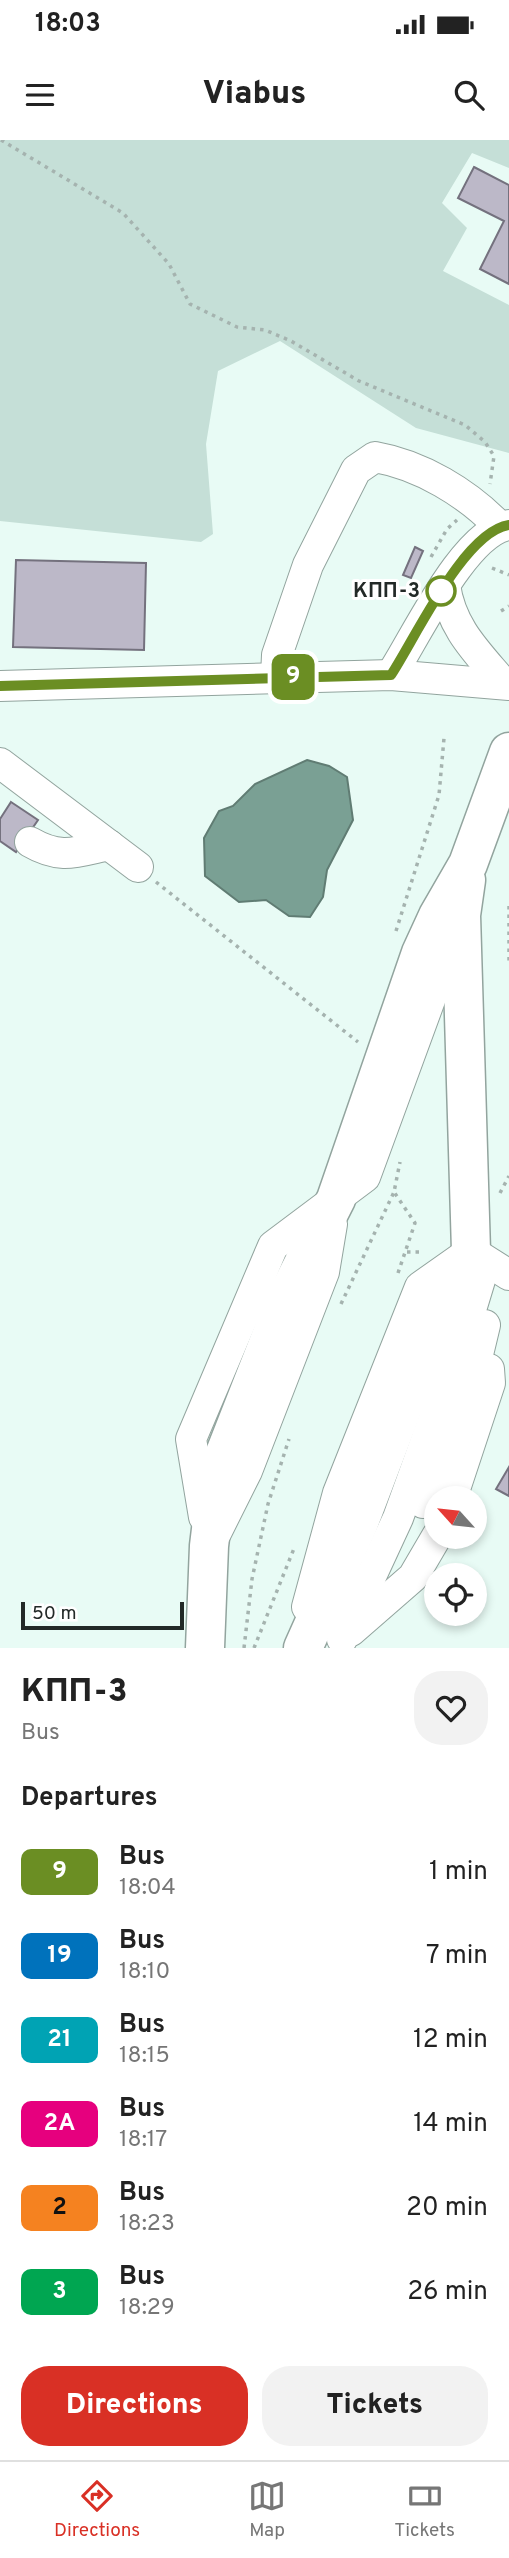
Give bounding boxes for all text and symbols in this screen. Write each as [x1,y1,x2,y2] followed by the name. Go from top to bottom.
[35,8,101,41] text: 18:03
[203,75,306,115] text: Viabus
[21,76,59,114] icon: menu
[450,76,488,114] icon: search
[426,576,456,606] marker: КПП-3
[353,578,420,605] place label: КПП-3
[270,654,316,700] line badge: 9
[286,662,300,692] text: 9
[424,1486,486,1549] north arrow
[424,1486,487,1626] map controls
[424,1563,487,1626] button: locate
[21,1599,184,1631] scale bar
[32,1602,77,1626] text: 50 m
[414,1671,488,1745] button: heart
[21,1672,127,1714] text: КПП-3
[21,1719,60,1748] text: Bus
[21,1782,158,1815] text: Departures
[119,1841,165,1874] text: Bus
[429,1856,488,1889] text: 1 min
[52,1857,67,1887] text: 9
[119,1874,176,1903] text: 18:04
[119,1925,165,1958] text: Bus
[426,1940,488,1973] text: 7 min
[47,1941,72,1971] text: 19
[119,1958,170,1987] text: 18:10
[119,2009,165,2042] text: Bus
[413,2024,488,2057] text: 12 min
[47,2025,72,2055] text: 21
[119,2042,170,2071] text: 18:15
[119,2093,165,2126] text: Bus
[413,2108,488,2141] text: 14 min
[44,2109,75,2139] text: 2А
[119,2126,167,2155] text: 18:17
[119,2177,165,2210] text: Bus
[406,2192,488,2225] text: 20 min
[52,2193,67,2223] text: 2
[119,2210,175,2239] text: 18:23
[119,2261,165,2294] text: Bus
[407,2276,488,2309] text: 26 min
[52,2277,67,2307] text: 3
[119,2294,175,2323] text: 18:29
[21,2366,248,2446] button: Directions
[262,2366,488,2446] button: Tickets
[54,2477,140,2543] tab: Directions
[248,2477,286,2543] tab: Map
[394,2477,455,2543] tab: Tickets

